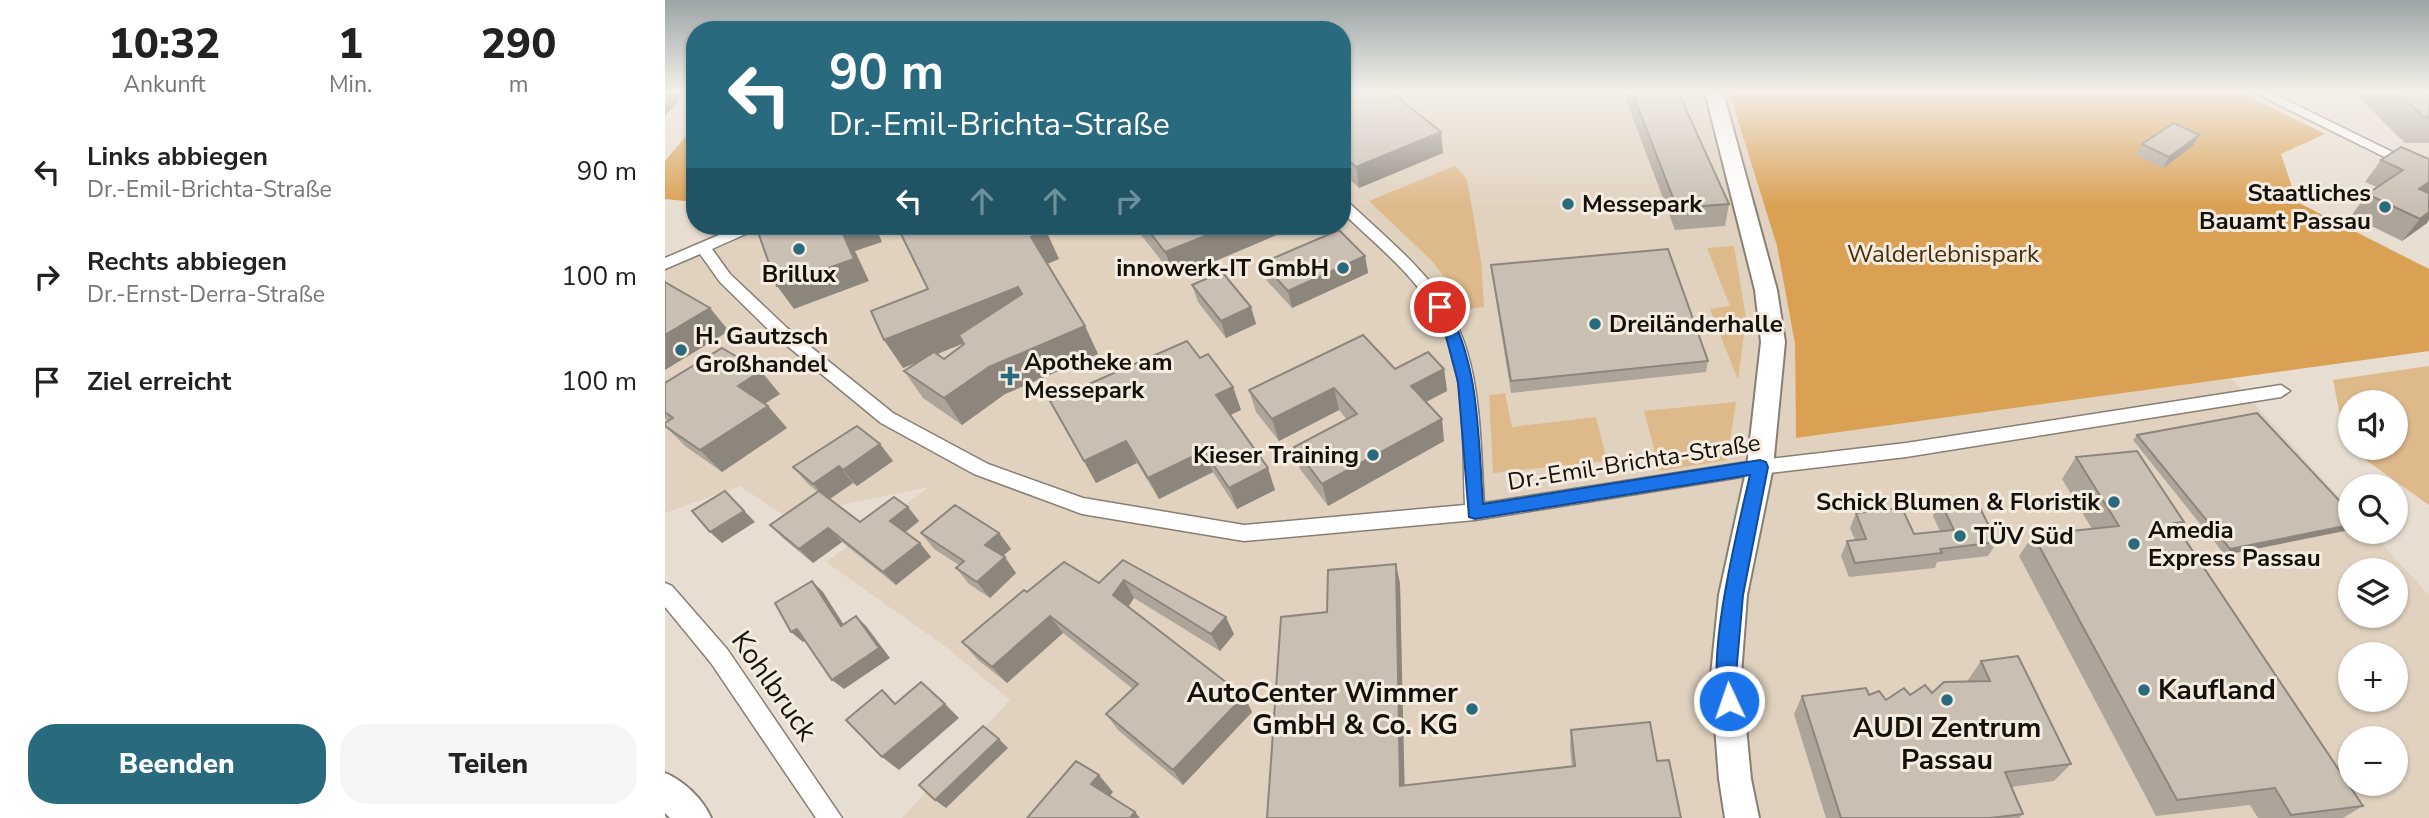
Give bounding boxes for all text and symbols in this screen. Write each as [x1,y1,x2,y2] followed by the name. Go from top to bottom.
[109,16,220,73] text: 10:32
[338,16,363,73] text: 1
[481,16,556,73] text: 290
[829,39,944,106] text: 90 m
[714,49,805,140] icon: left
[123,69,206,100] text: Ankunft
[329,69,372,100] text: Min.
[509,69,528,100] text: m
[829,103,1170,146] text: Dr.-Emil-Brichta-Straße
[87,139,268,174] text: Links abbiegen
[28,153,66,191] icon: left
[577,154,637,189] text: 90 m
[87,174,332,205] text: Dr.-Emil-Brichta-Straße
[2199,177,2371,237] place label: Staatliches Bauamt Passau
[890,182,928,220] icon: left
[963,182,1001,220] icon: ahead
[1036,182,1074,220] icon: ahead
[1109,182,1147,220] icon: right
[1582,188,1703,220] place label: Messepark
[1560,196,1576,212] marker: Messepark
[2377,199,2393,215] marker: Staatliches Bauamt Passau
[1847,238,2040,270] park label: Walderlebnispark
[791,241,807,257] marker: Brillux
[87,244,287,279] text: Rechts abbiegen
[1116,252,1329,284] place label: innowerk-IT GmbH
[28,258,66,296] icon: right
[762,258,837,290] place label: Brillux
[561,259,637,294] text: 100 m
[1335,260,1351,276] marker: innowerk-IT GmbH
[1410,277,1470,337] pin
[87,279,325,310] text: Dr.-Ernst-Derra-Straße
[1421,288,1459,326] icon: arrive
[1609,308,1783,340] place label: Dreiländerhalle
[1587,316,1603,332] marker: Dreiländerhalle
[695,320,828,380] place label: H. Gautzsch Großhandel
[673,342,689,358] marker: H. Gautzsch Großhandel
[1024,346,1173,406] place label: Apotheke am Messepark
[28,363,66,401] icon: arrive
[87,364,231,399] text: Ziel erreicht
[561,364,637,399] text: 100 m
[1002,368,1018,384] marker: Apotheke am Messepark
[2338,390,2408,796] map controls
[2338,390,2408,460] button: sound
[1505,426,1763,498] street label: Dr.-Emil-Brichta-Straße
[1193,439,1359,471] place label: Kieser Training
[1365,447,1381,463] marker: Kieser Training
[2338,474,2408,544] button: search
[1816,486,2101,518] place label: Schick Blumen & Floristik
[2106,494,2122,510] marker: Schick Blumen & Floristik
[2148,514,2321,574] place label: Amedia Express Passau
[1974,520,2074,552] place label: TÜV Süd
[1952,528,1968,544] marker: TÜV Süd
[2126,536,2142,552] marker: Amedia Express Passau
[2338,558,2408,628] button: layers
[722,624,826,749] street label: Kohlbruck
[2338,642,2408,712] button: +
[1692,664,1766,738] position arrow
[2158,671,2276,709] place label: Kaufland
[1187,674,1458,744] place label: AutoCenter Wimmer GmbH & Co. KG
[2136,682,2152,698] marker: Kaufland
[1939,692,1955,708] marker: AUDI Zentrum Passau
[1464,701,1480,717] marker: AutoCenter Wimmer GmbH & Co. KG
[1853,709,2041,779] place label: AUDI Zentrum Passau
[28,724,326,804] button: Beenden
[340,724,637,804] button: Teilen
[2338,726,2408,796] button: −

